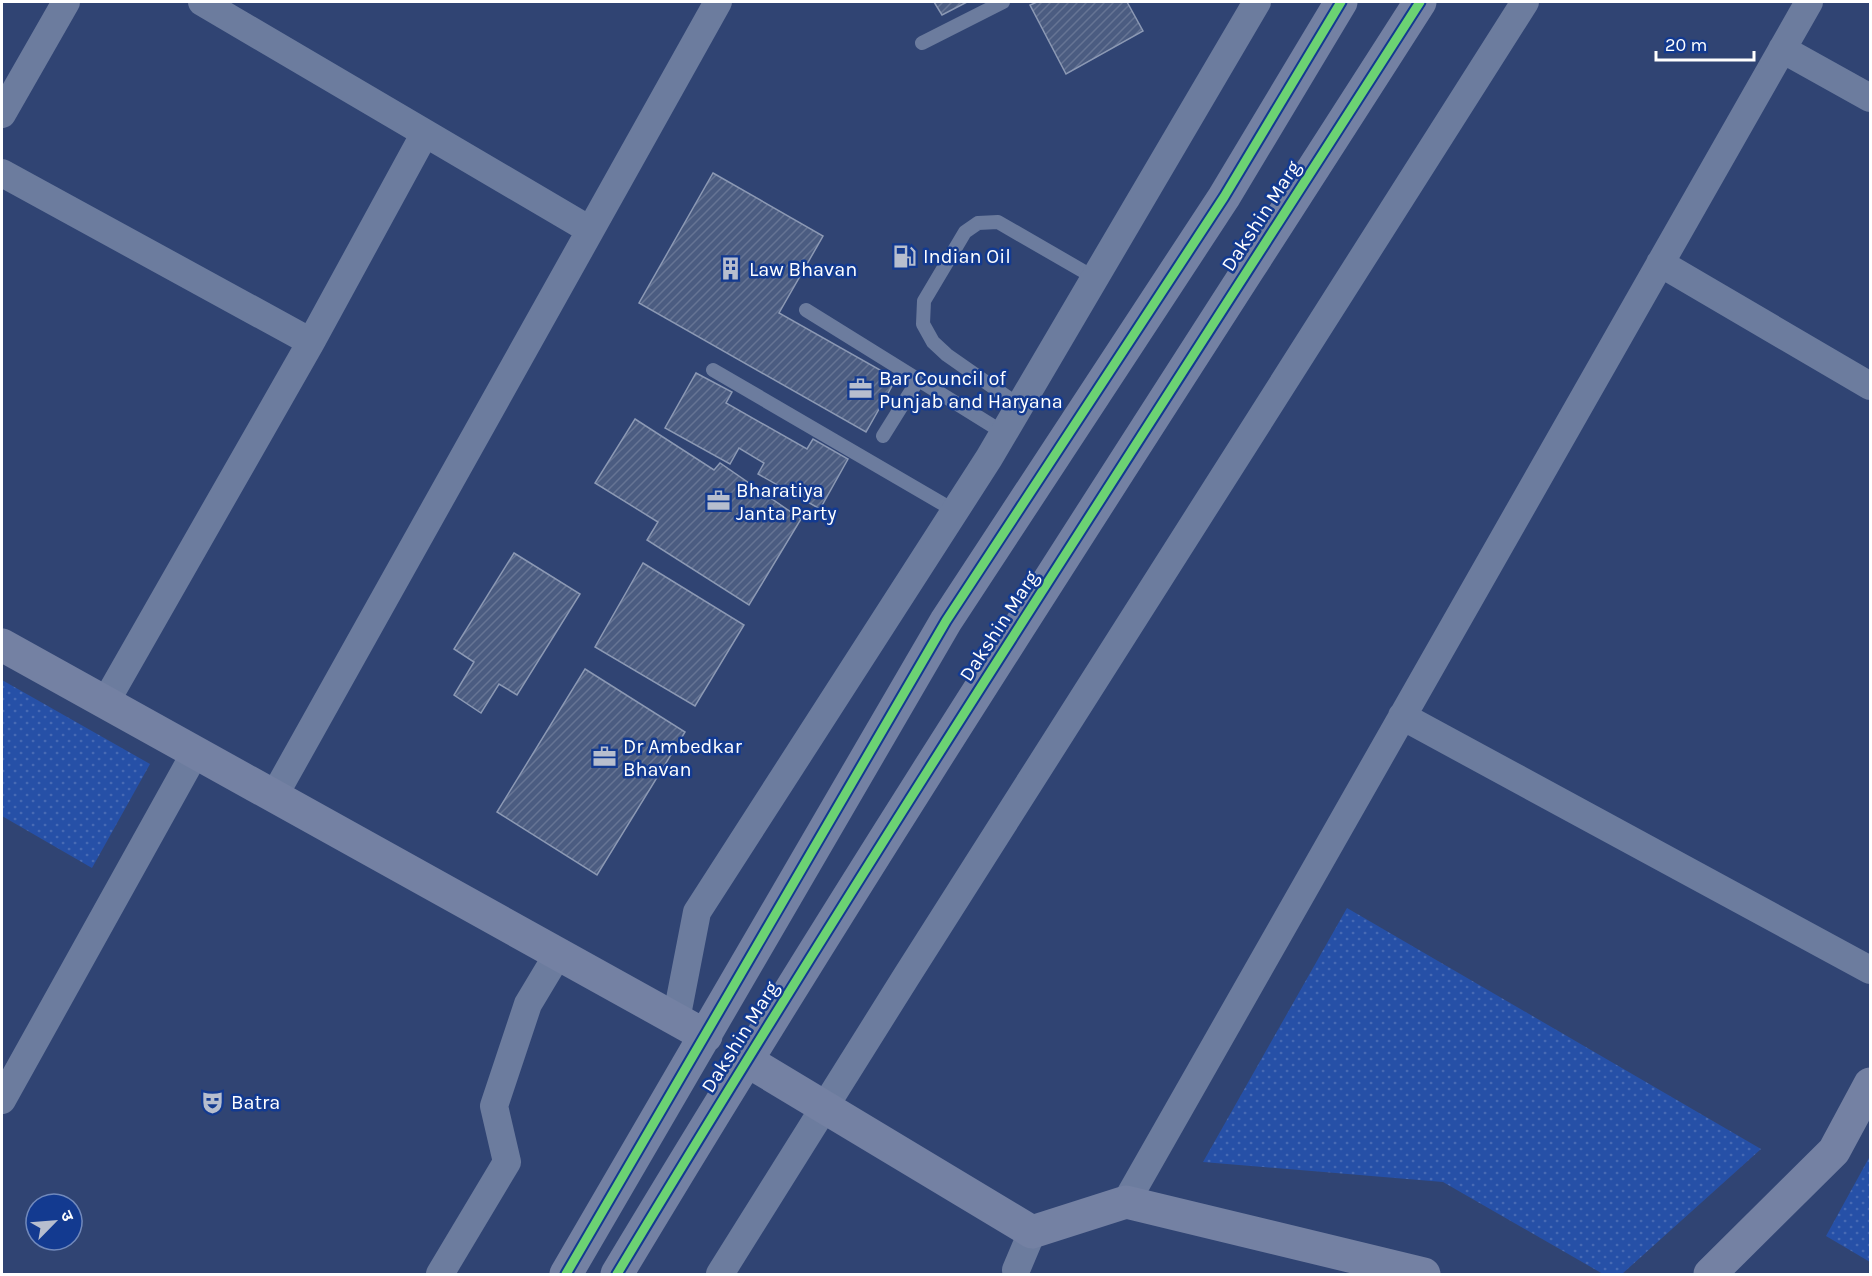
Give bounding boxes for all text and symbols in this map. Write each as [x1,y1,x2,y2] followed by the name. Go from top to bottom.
[1656,24,1754,62] scale bar
[1665,34,1707,56] text: 20 m
[1217,156,1305,276] street label: Dakshin Marg
[892,243,918,269] fuel station icon: Indian Oil
[923,245,1011,268] place label: Indian Oil
[718,256,744,282] building icon: Law Bhavan
[749,258,857,281] place label: Law Bhavan
[879,367,1063,413] place label: Bar Council of Punjab and Haryana
[848,376,874,402] office icon: Bar Council of Punjab and Haryana
[736,479,837,525] place label: Bharatiya Janta Party
[705,488,731,514] office icon: Bharatiya Janta Party
[955,566,1043,686] street label: Dakshin Marg
[623,735,743,781] place label: Dr Ambedkar Bhavan
[592,744,618,770] office icon: Dr Ambedkar Bhavan
[697,977,783,1097] street label: Dakshin Marg
[200,1089,226,1115] theatre icon: Batra
[231,1091,280,1114] place label: Batra
[24,1192,84,1252] north arrow
[57,1208,78,1225] text: उ

